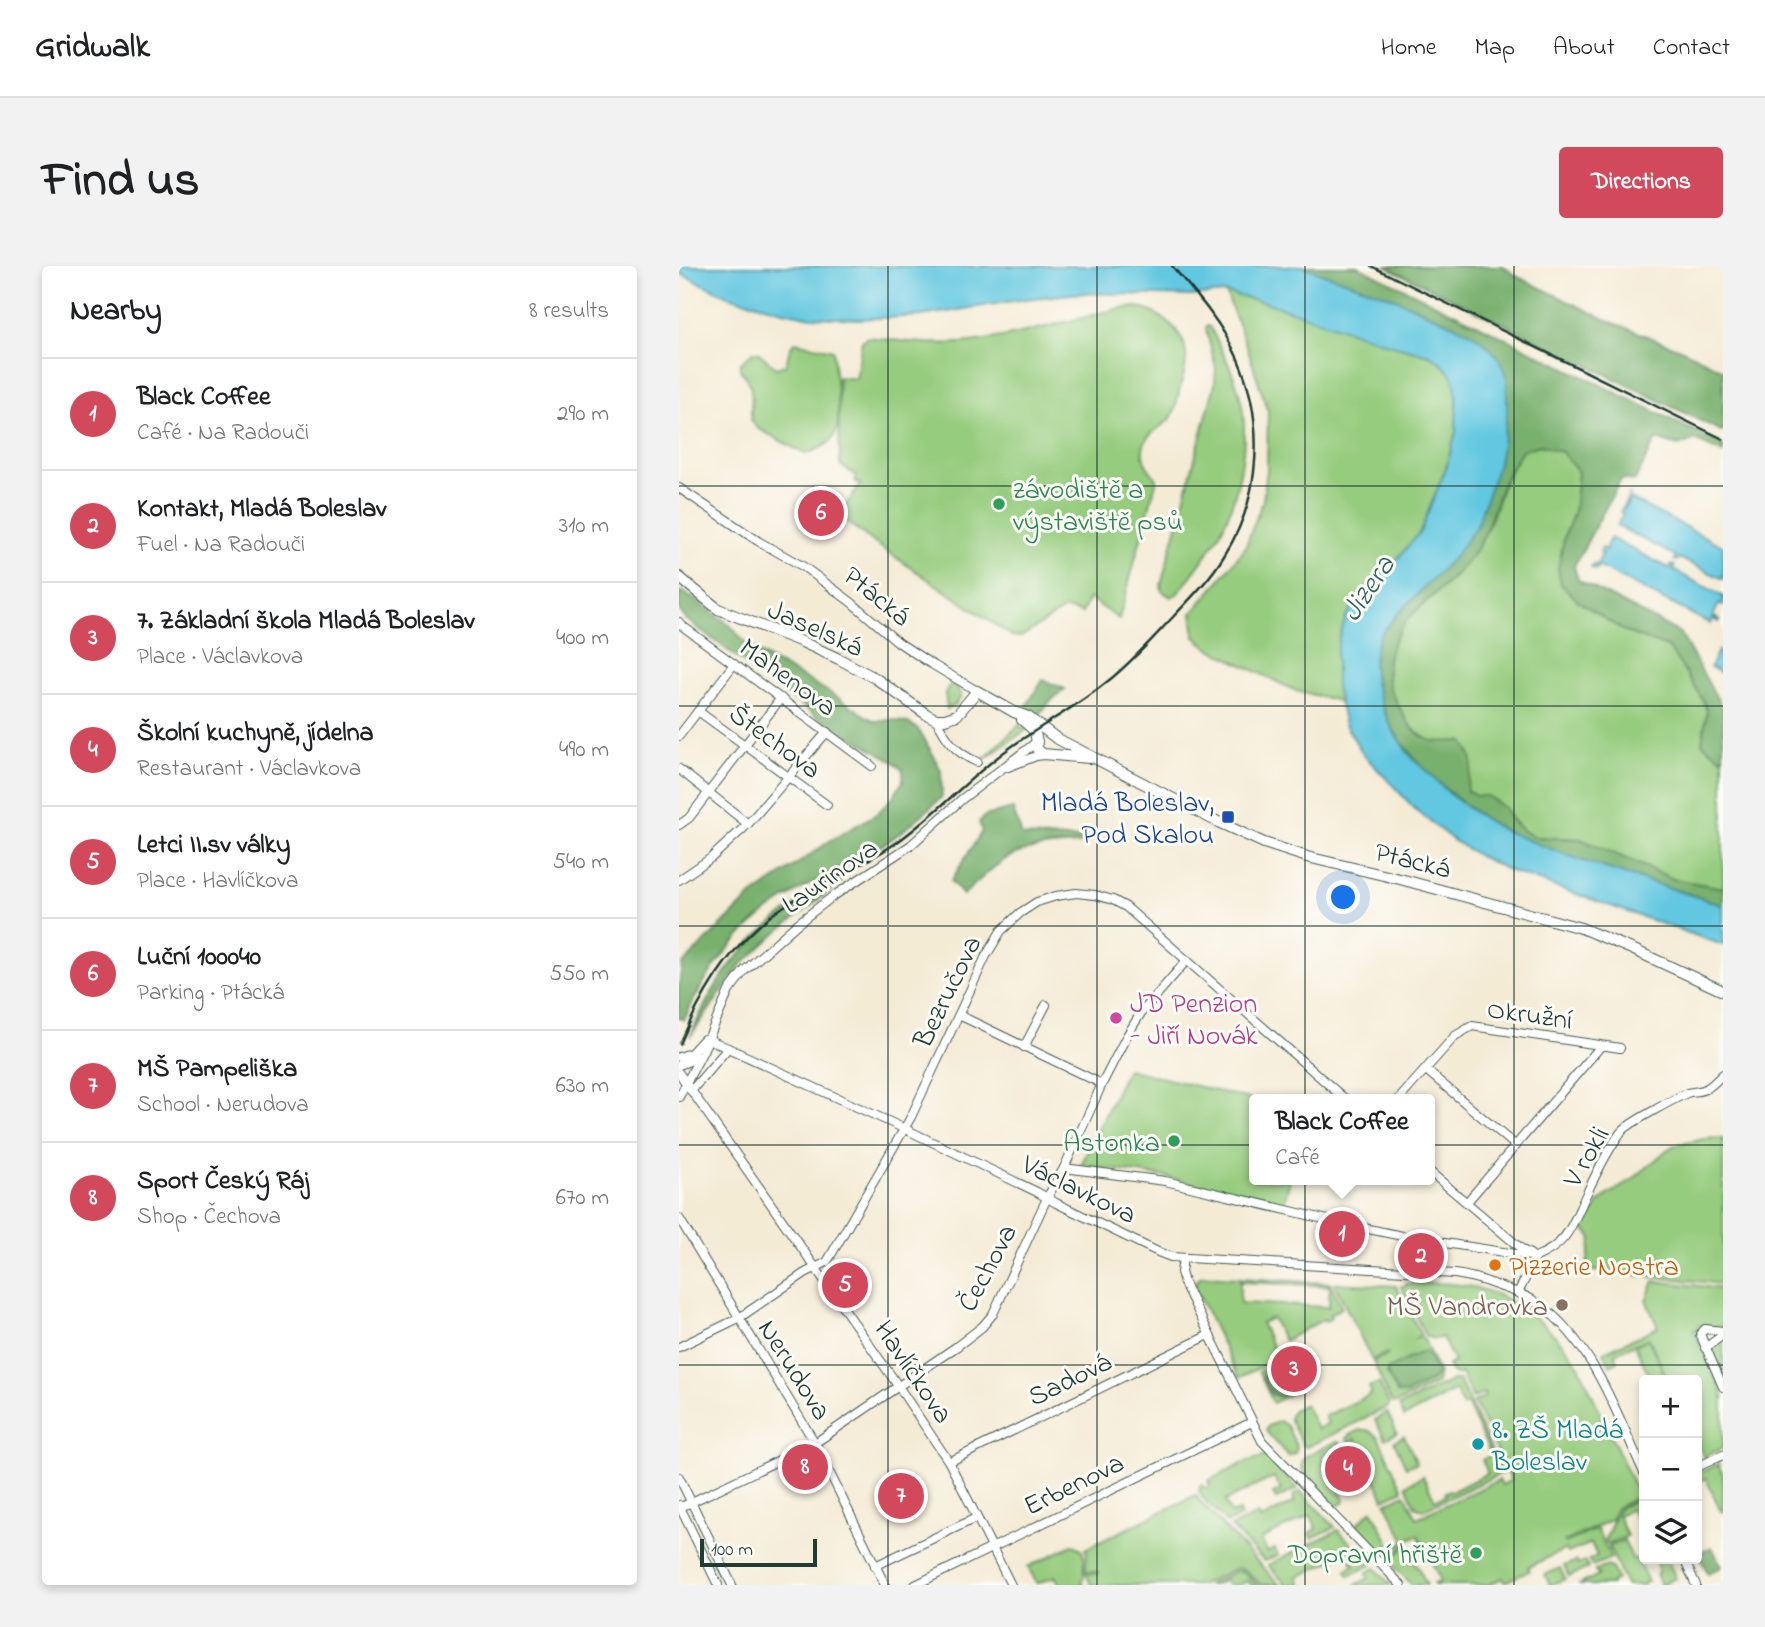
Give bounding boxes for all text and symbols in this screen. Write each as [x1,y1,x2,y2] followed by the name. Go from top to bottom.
[35,24,150,72] text: Gridwalk
[1381,31,1437,66] text: Home
[1475,31,1515,66] text: Map
[1553,31,1615,66] text: About
[1653,31,1730,66] text: Contact
[42,146,199,218] text: Find us
[1559,147,1723,218] button: Directions
[70,290,162,334] text: Nearby
[529,295,609,328] text: 8 results
[137,379,271,417] text: Black Coffee
[89,398,97,431] text: 1
[557,398,609,431] text: 290 m
[137,417,309,450] text: Café · Na Radouči
[1013,471,1183,544] place label: závodiště a výstaviště psů
[798,487,844,539] pin: 6
[137,491,386,529] text: Kontakt, Mladá Boleslav
[991,496,1007,512] marker: závodiště a výstaviště psů
[87,510,99,543] text: 2
[559,510,609,543] text: 310 m
[137,529,305,562] text: Fuel · Na Radouči
[1331,547,1408,632] water label: Jizera
[833,558,919,638] street label: Ptácká
[760,591,869,669] street label: Jaselská
[137,603,475,641] text: 7. Základní škola Mladá Boleslav
[88,622,98,655] text: 3
[556,622,609,655] text: 400 m
[729,629,844,728] street label: Mahenova
[137,641,303,674] text: Place · Václavkova
[719,695,829,791] street label: Štechova
[137,715,374,753] text: Školní kuchyně, jídelna
[88,734,98,767] text: 4
[559,734,609,767] text: 490 m
[137,753,361,786] text: Restaurant · Václavkova
[1041,784,1214,857] place label: Mladá Boleslav, Pod Skalou
[1220,809,1236,825] marker: Mladá Boleslav, Pod Skalou
[137,827,290,865] text: Letci II.sv války
[774,830,888,926] street label: Laurinova
[1370,833,1454,892] street label: Ptácká
[86,846,100,879] text: 5
[553,846,609,879] text: 540 m
[137,865,298,898] text: Place · Havlíčkova
[1326,880,1360,914] your location
[904,929,994,1057] street label: Bezručova
[137,939,261,977] text: Luční 100040
[88,958,98,991] text: 6
[549,958,609,991] text: 550 m
[137,977,284,1010] text: Parking · Ptácká
[1130,985,1258,1058] place label: JD Penzion - Jiří Novák
[1484,990,1575,1043] street label: Okružní
[1108,1010,1124,1026] marker: JD Penzion - Jiří Novák
[137,1051,297,1089] text: MŠ Pampeliška
[88,1070,98,1103] text: 7
[556,1070,609,1103] text: 630 m
[137,1089,309,1122] text: School · Nerudova
[1249,1094,1435,1185] popup
[1275,1104,1409,1142] text: Black Coffee
[1554,1120,1622,1197] street label: V rokli
[1063,1124,1160,1165] place label: Astonka
[1166,1133,1182,1149] marker: Astonka
[1275,1142,1320,1175] text: Café
[1013,1145,1143,1237] street label: Václavkova
[137,1163,309,1201] text: Sport Český Ráj
[89,1182,97,1215] text: 8
[556,1182,609,1215] text: 670 m
[137,1201,281,1234] text: Shop · Čechova
[1319,1208,1365,1260] pin: 1
[949,1217,1029,1320] street label: Čechova
[1398,1230,1444,1282] pin: 2
[1509,1248,1679,1289] place label: Pizzerie Nostra
[1487,1257,1503,1273] marker: Pizzerie Nostra
[822,1259,868,1311] pin: 5
[1387,1288,1548,1329] place label: MŠ Vandrovka
[1554,1297,1570,1313] marker: MŠ Vandrovka
[746,1312,840,1429] street label: Nerudova
[862,1313,962,1433] street label: Havlíčkova
[1022,1343,1119,1419] street label: Sadová
[1271,1343,1317,1395] pin: 3
[1639,1375,1702,1564] map controls
[1639,1375,1702,1438] button: +
[1491,1411,1623,1484] place label: 8. ZŠ Mladá Boleslav
[1470,1436,1486,1452] marker: 8. ZŠ Mladá Boleslav
[1639,1438,1702,1501] button: −
[782,1441,828,1493] pin: 8
[1325,1443,1371,1495] pin: 4
[1017,1444,1132,1528] street label: Erbenova
[878,1470,924,1522] pin: 7
[1639,1501,1702,1564] button: layers
[700,1536,817,1568] scale bar
[1287,1536,1462,1577] place label: Dopravní hřiště
[711,1537,753,1564] text: 100 m
[1468,1545,1484,1561] marker: Dopravní hřiště

